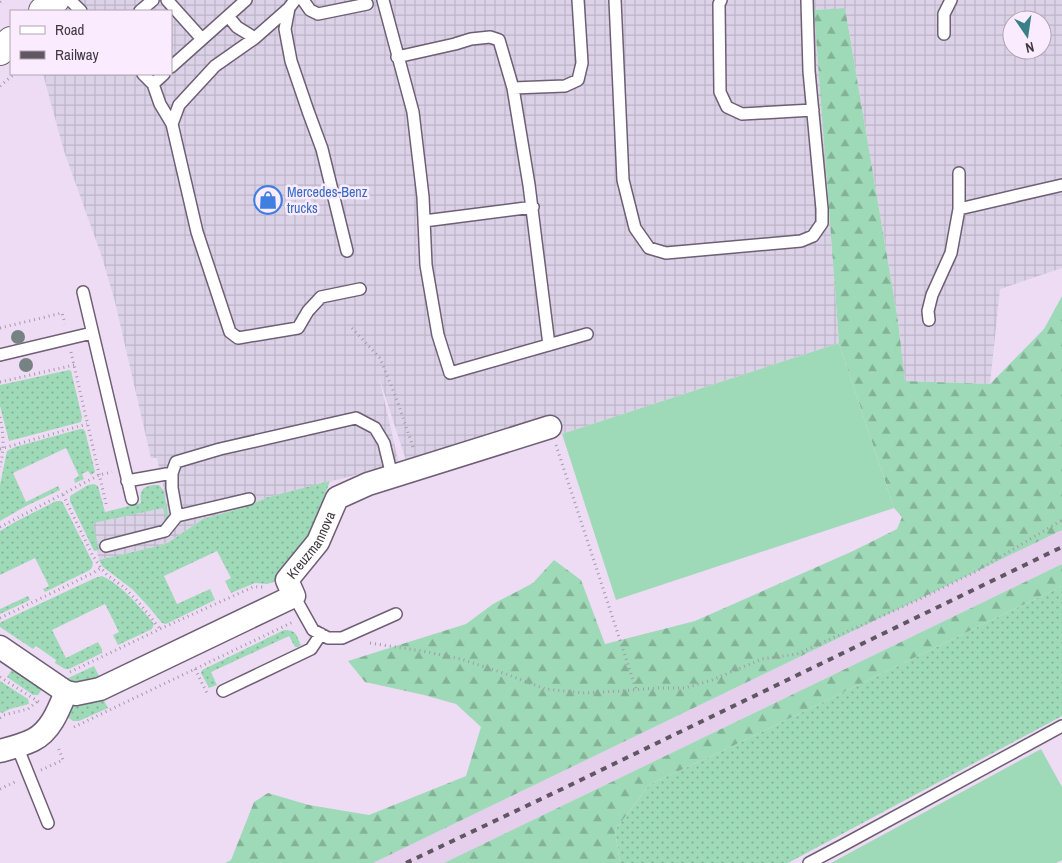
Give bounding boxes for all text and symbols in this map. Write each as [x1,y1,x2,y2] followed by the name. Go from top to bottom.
[10,10,172,75] legend
[1002,10,1052,60] north arrow
[55,19,84,40] text: Road
[1024,38,1036,57] text: N
[55,44,100,65] text: Railway
[287,183,368,217] place label: Mercedes-Benz trucks
[253,185,283,215] shop icon: Mercedes-Benz trucks
[283,508,339,582] street label: Kreuzmannova

